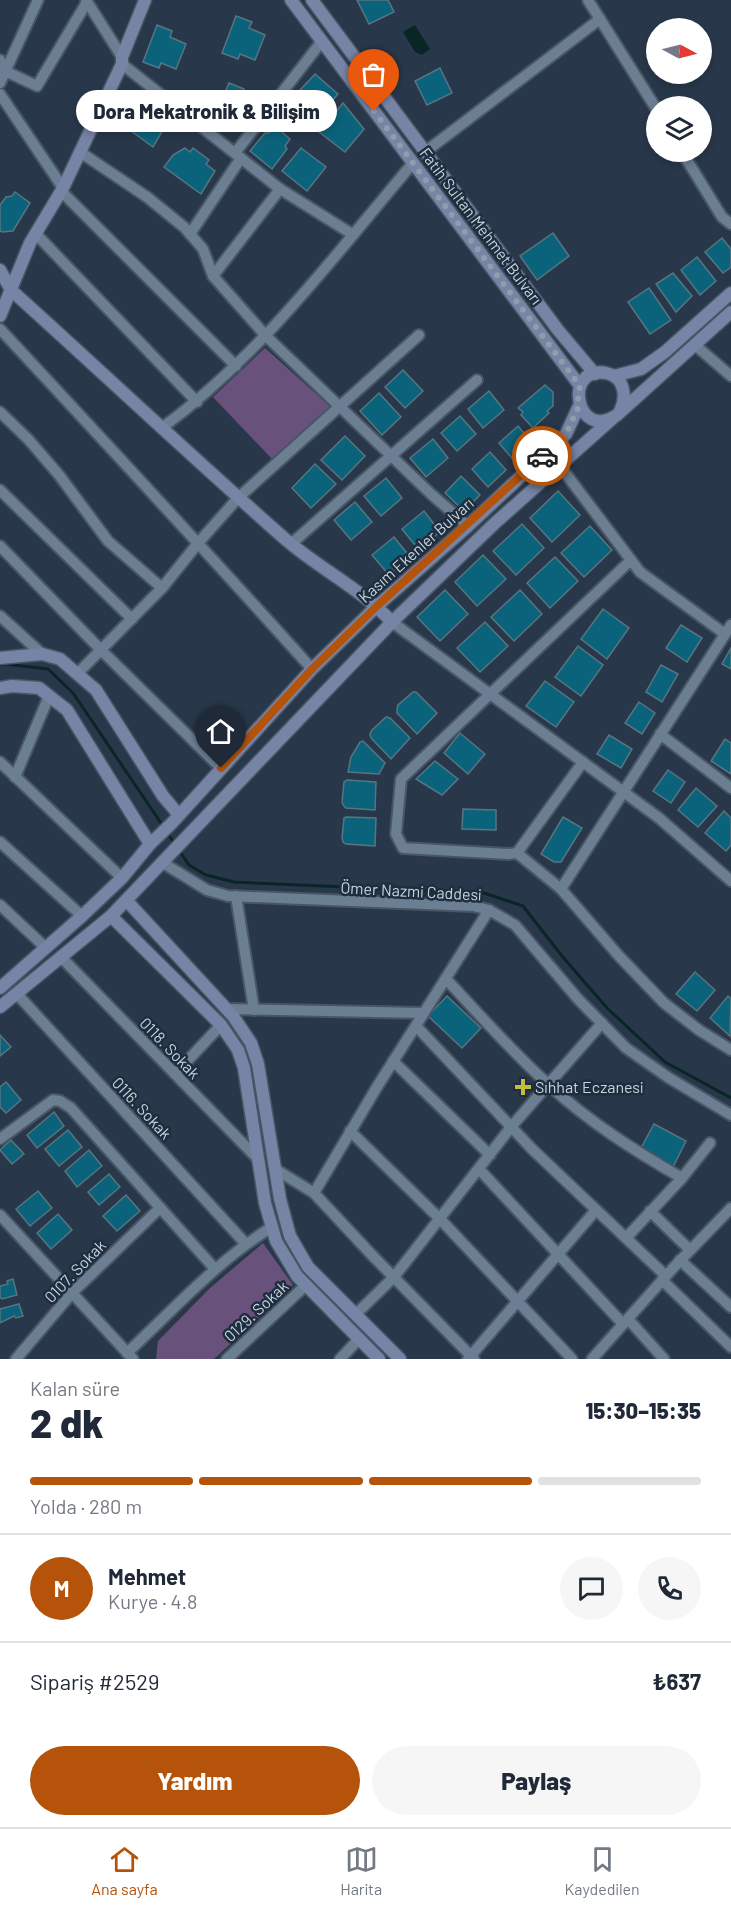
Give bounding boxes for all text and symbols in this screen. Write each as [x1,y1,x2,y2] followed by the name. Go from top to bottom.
[646,18,712,84] north arrow
[646,18,712,162] map controls
[348,49,399,111] pin
[357,58,390,91] icon: bag
[77,90,338,132] callout: Dora Mekatronik & Bilişim
[646,96,712,162] button: layers
[93,99,320,123] text: Dora Mekatronik & Bilişim
[416,144,547,308] street label: Fatih Sultan Mehmet Bulvarı
[512,426,572,486] courier
[526,440,559,473] icon: car
[354,493,477,606] street label: Kasım Ekenler Bulvarı
[195,706,246,768] pin
[204,715,237,748] icon: home
[340,877,482,904] street label: Ömer Nazmi Caddesi
[136,1013,204,1082] street label: 0118. Sokak
[109,1073,176,1143] street label: 0116. Sokak
[535,1077,643,1096] place label: Sıhhat Eczanesi
[516,1080,530,1094] marker: Sıhhat Eczanesi
[40,1235,109,1306] street label: 0107. Sokak
[220,1276,292,1345] street label: 0129. Sokak
[30,1376,120,1400] text: Kalan süre
[585,1397,701,1423] text: 15:30–15:35
[30,1399,104,1446] text: 2 dk
[30,1494,142,1518] text: Yolda · 280 m
[560,1557,623,1620] button: chat
[638,1557,701,1620] button: phone
[108,1563,186,1589] text: Mehmet
[54,1575,69,1601] text: M
[108,1589,198,1613] text: Kurye · 4.8
[30,1668,159,1694] text: Sipariş #2529
[652,1668,701,1694] text: ₺637
[30,1746,360,1815] button: Yardım
[372,1746,701,1815] button: Paylaş
[91,1843,158,1898] tab: Ana sayfa
[340,1843,382,1898] tab: Harita
[565,1843,640,1898] tab: Kaydedilen

